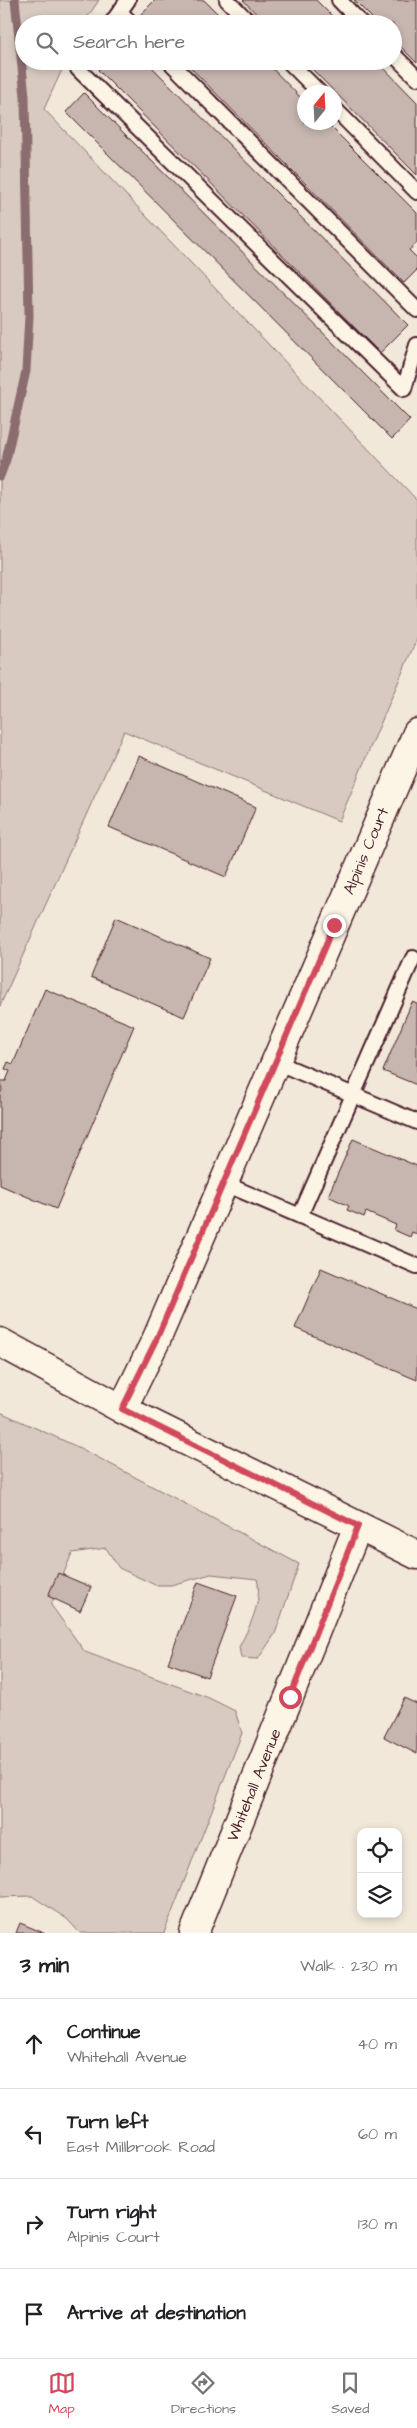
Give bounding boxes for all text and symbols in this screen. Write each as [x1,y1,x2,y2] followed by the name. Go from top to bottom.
[15,15,402,70] search box
[33,29,61,57] icon: search
[73,29,185,56] text: Search here
[297,85,342,130] north arrow
[338,804,394,898] street label: Alpinis Court
[323,914,346,937] route end
[279,1686,302,1709] route start
[221,1725,287,1845] street label: Whitehall Avenue
[357,1828,402,1918] map controls
[357,1828,402,1873] button: locate
[357,1873,402,1918] button: layers
[20,1951,69,1980] text: 3 min
[300,1955,397,1977] text: Walk · 230 m
[67,2019,141,2046] text: Continue
[20,2030,48,2058] icon: ahead
[357,2033,397,2055] text: 40 m
[67,2046,187,2068] text: Whitehall Avenue
[67,2109,148,2136] text: Turn left
[20,2120,48,2148] icon: left
[358,2123,397,2145] text: 60 m
[67,2136,215,2158] text: East Millbrook Road
[67,2199,156,2226] text: Turn right
[20,2210,48,2238] icon: right
[358,2213,397,2235] text: 130 m
[67,2226,160,2248] text: Alpinis Court
[20,2300,48,2328] icon: arrive
[67,2300,246,2327] text: Arrive at destination
[48,2369,76,2419] tab: Map
[171,2369,236,2419] tab: Directions
[331,2369,369,2419] tab: Saved

